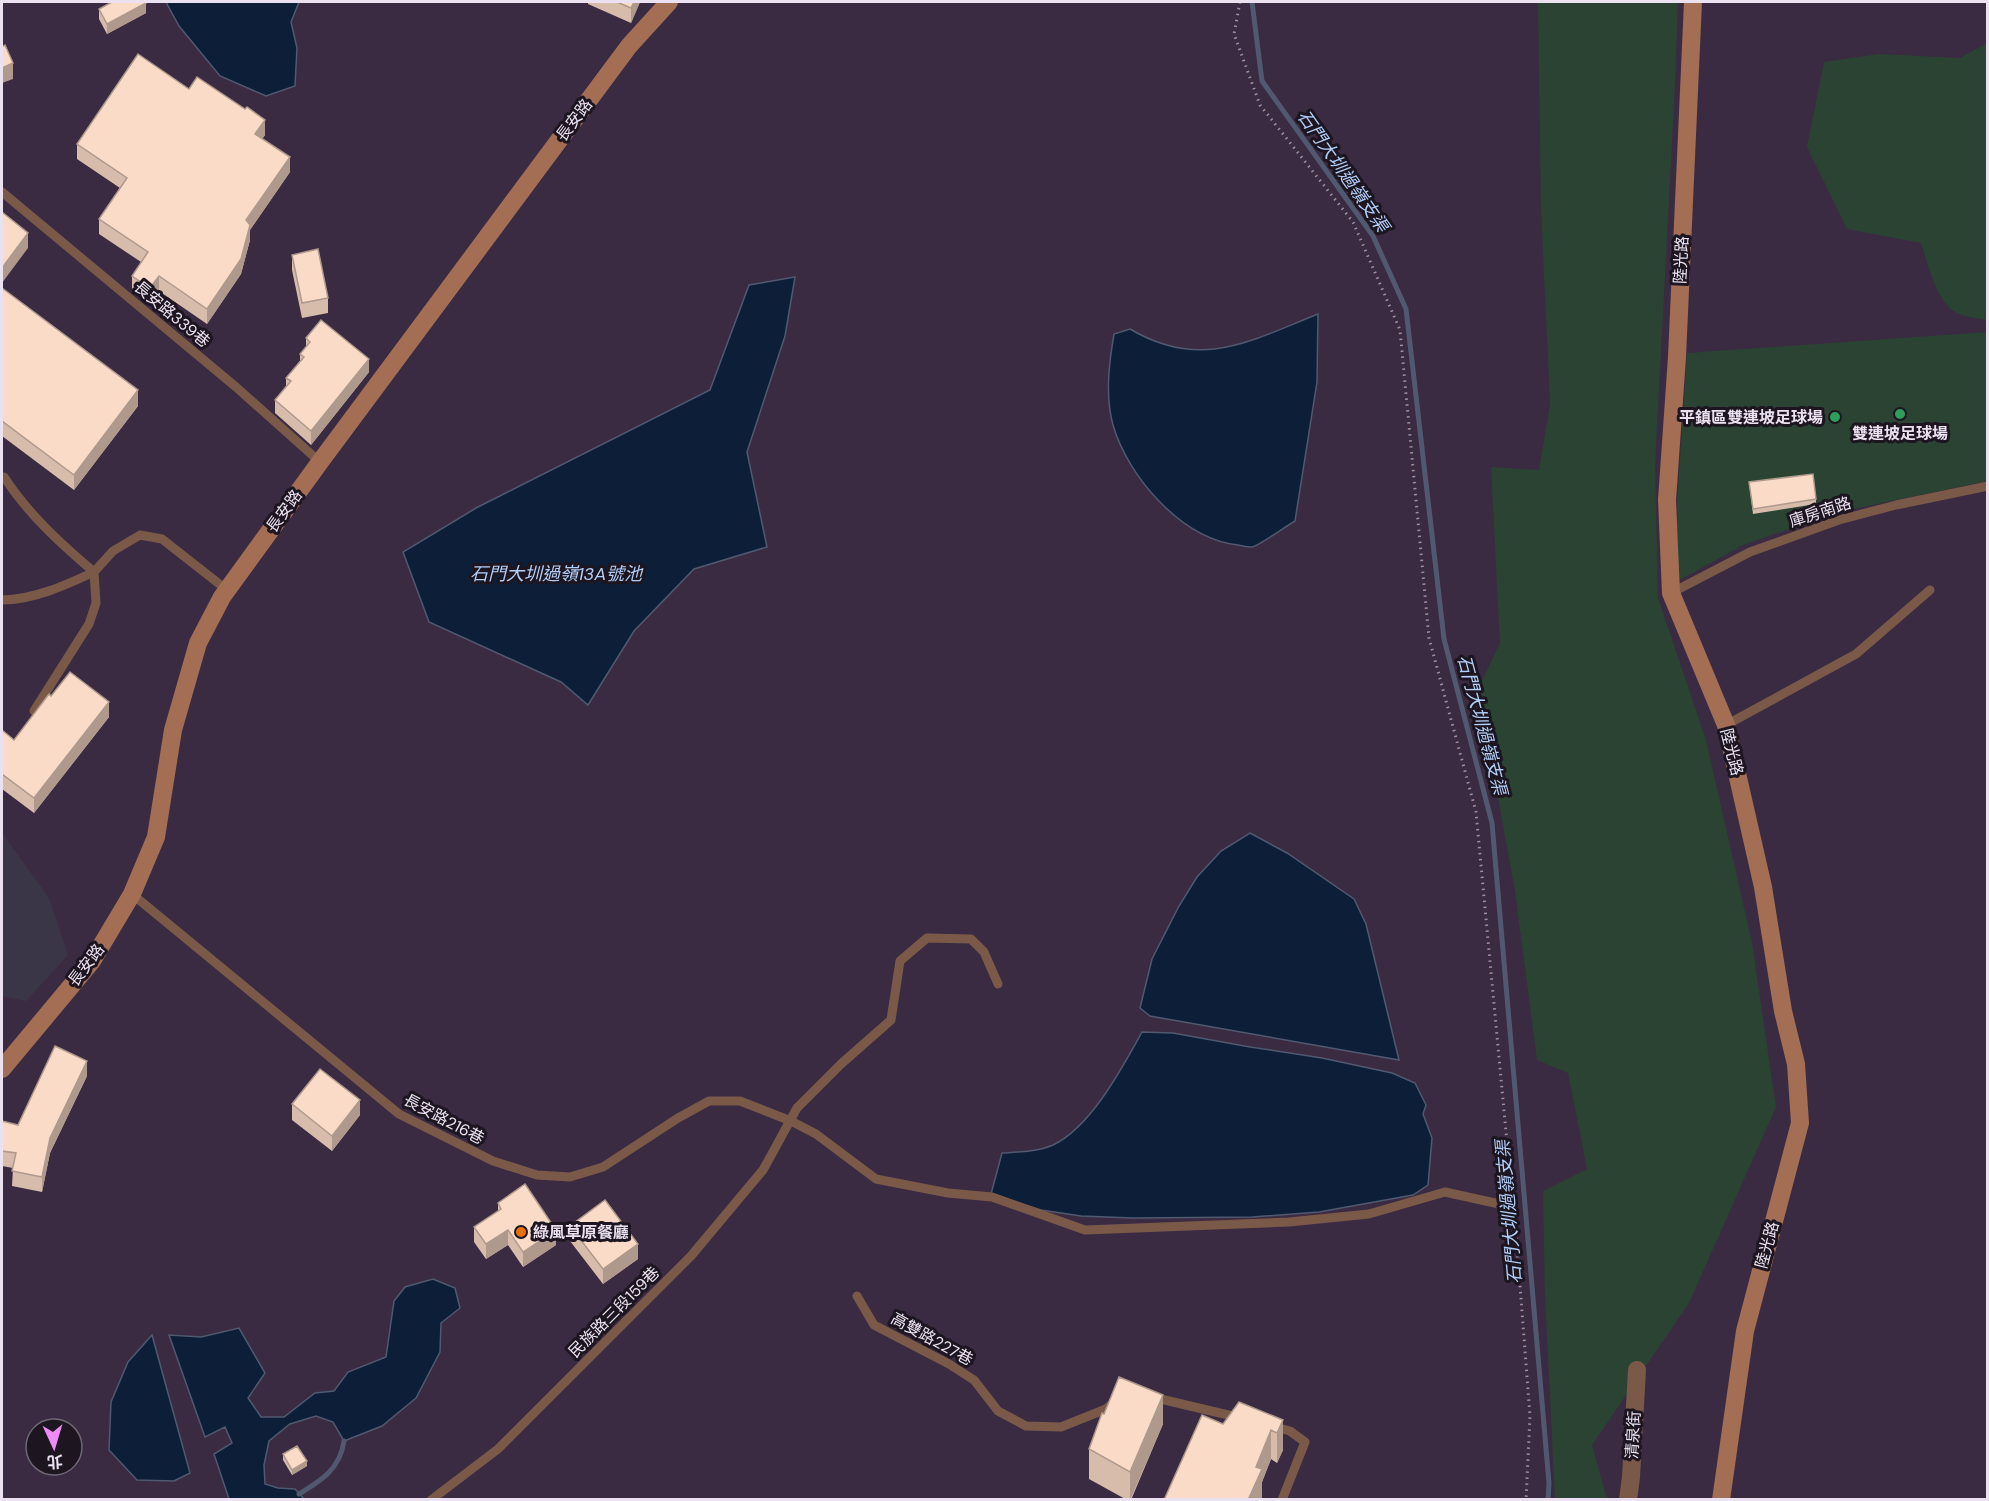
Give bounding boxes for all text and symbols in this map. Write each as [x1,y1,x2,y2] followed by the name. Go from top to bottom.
[551,95,597,145] street label: 長安路
[1292,105,1396,239] water label: 石門大圳過嶺支渠
[1669,235,1693,285] street label: 陸光路
[130,276,214,352] street label: 長安路339巷
[1679,407,1823,428] place label: 平鎮區雙連坡足球場
[1893,407,1907,421] marker: 雙連坡足球場
[1828,410,1842,424] marker: 平鎮區雙連坡足球場
[1852,423,1948,444] place label: 雙連坡足球場
[261,485,307,537] street label: 長安路
[1786,492,1854,532] street label: 庫房南路
[470,562,644,586] water label: 石門大圳過嶺13A號池
[1452,652,1513,801] water label: 石門大圳過嶺支渠
[1716,726,1748,778] street label: 陸光路
[63,940,109,990] street label: 長安路
[400,1089,488,1149] street label: 長安路216巷
[1491,1136,1527,1285] water label: 石門大圳過嶺支渠
[1751,1219,1783,1271] street label: 陸光路
[533,1222,629,1243] place label: 綠風草原餐廳
[514,1225,528,1239] marker: 綠風草原餐廳
[564,1262,664,1362] street label: 民族路三段159巷
[887,1308,977,1370] street label: 高雙路227巷
[1621,1410,1645,1460] street label: 清泉街
[24,1417,84,1477] north arrow
[46,1450,64,1472] text: 北

